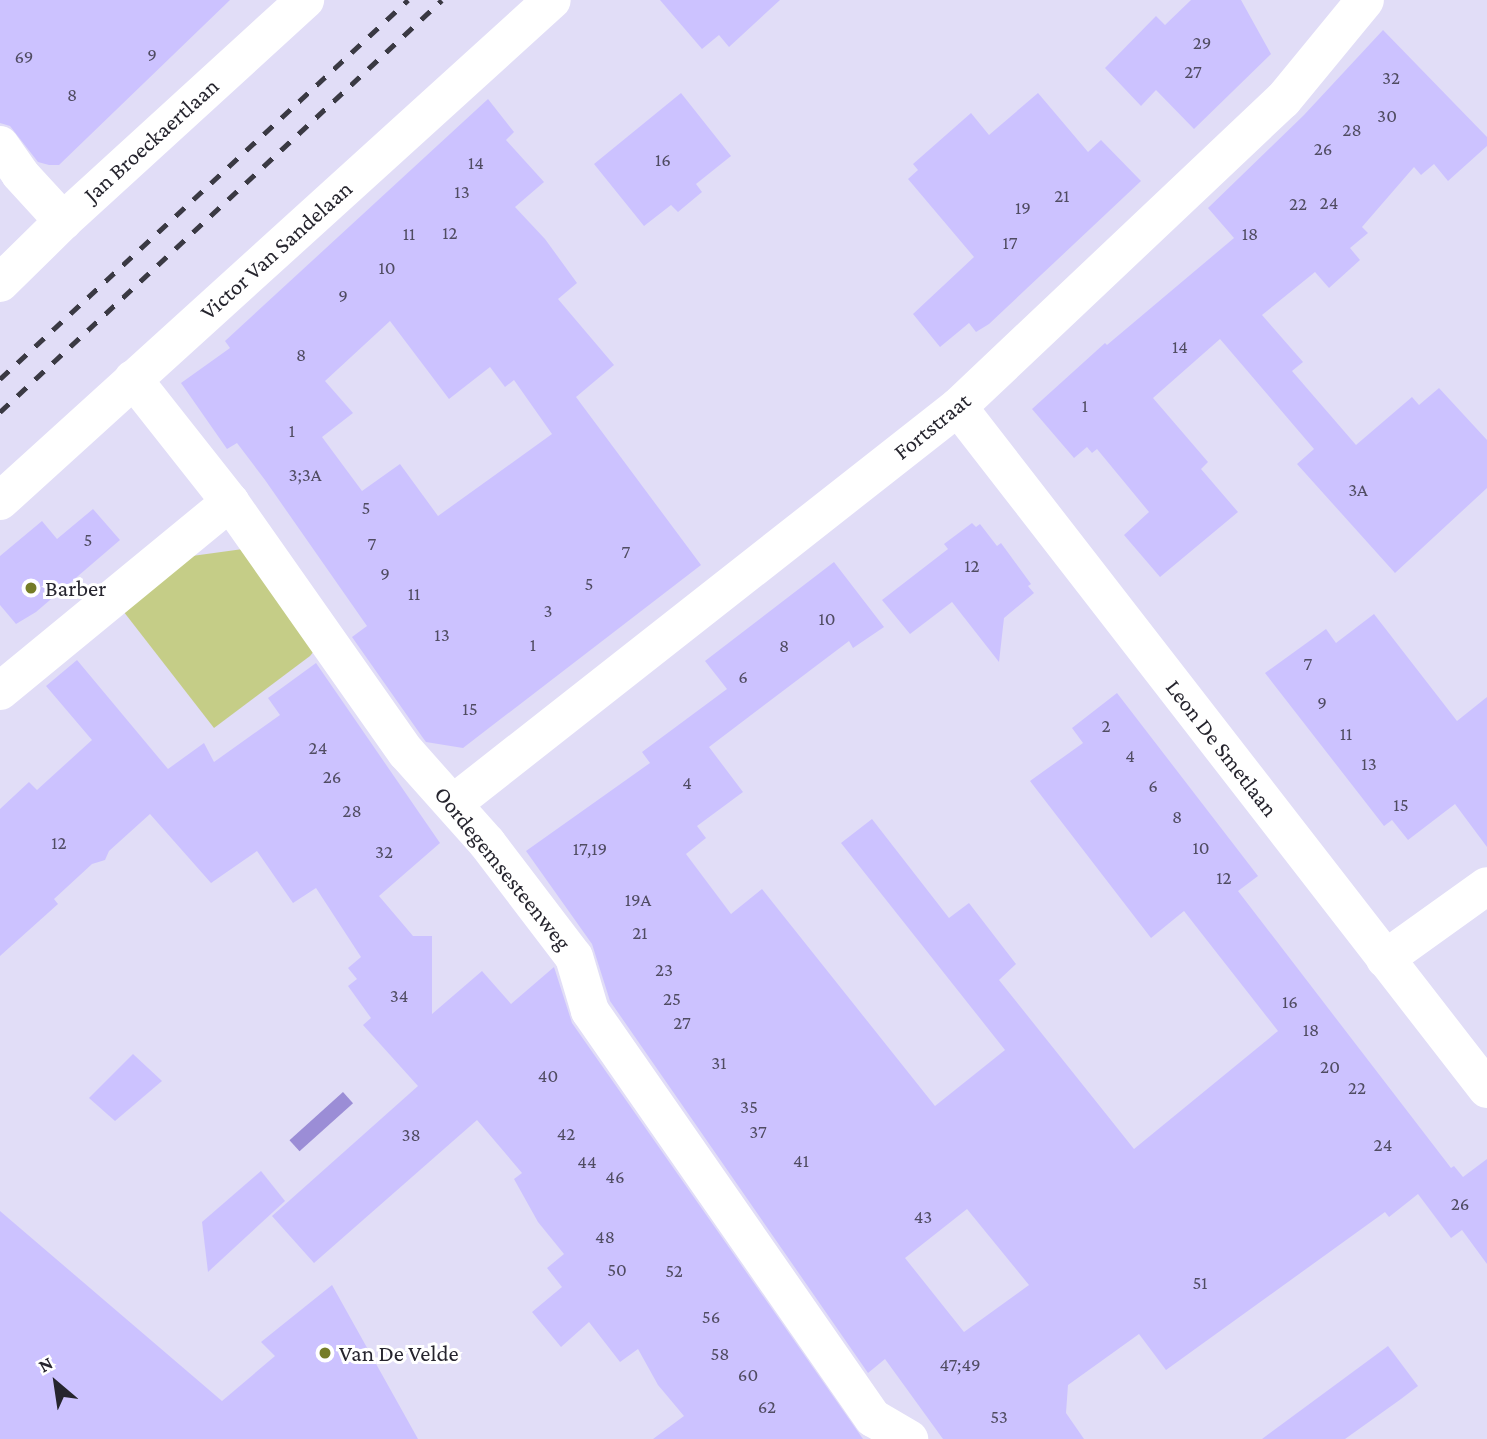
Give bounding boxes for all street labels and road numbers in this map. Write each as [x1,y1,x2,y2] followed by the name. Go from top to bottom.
[78,72,224,208] street label: Jan Broeckaertlaan
[194,175,358,325] street label: Victor Van Sandelaan
[888,387,976,465] street label: Fortstraat
[1160,674,1284,822] street label: Leon De Smetlaan
[429,781,577,955] street label: Oordegemsesteenweg

